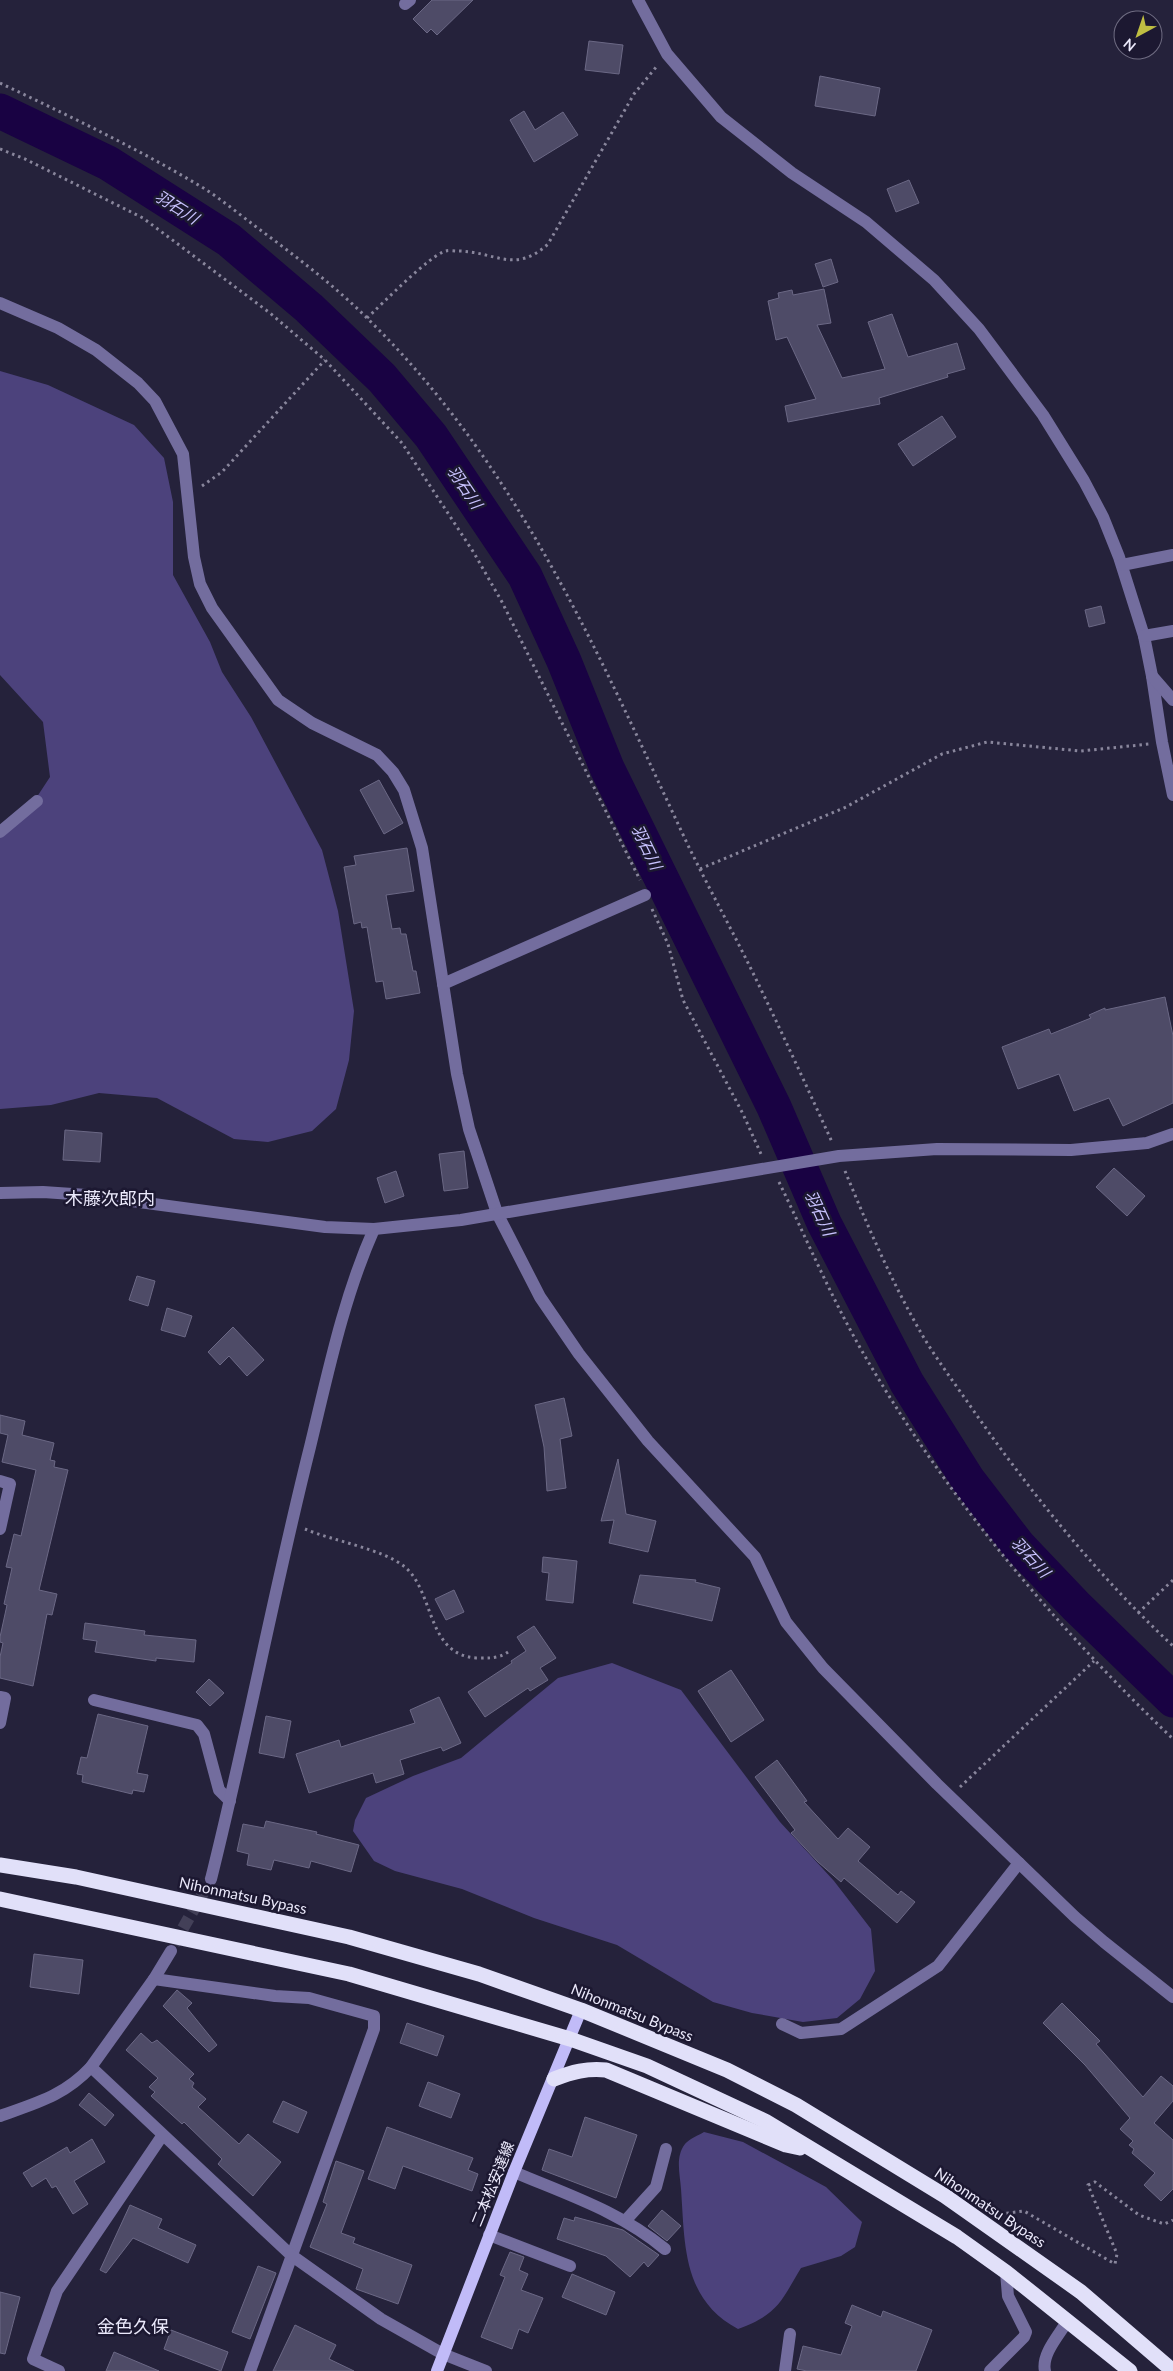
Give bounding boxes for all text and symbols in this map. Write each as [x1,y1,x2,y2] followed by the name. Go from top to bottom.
[1113,10,1163,60] north arrow
[1120,35,1139,55] text: N
[152,186,204,228] water label: 羽石川
[444,462,488,514] water label: 羽石川
[628,821,667,874] water label: 羽石川
[65,1187,155,1209] district label: 木藤次郎内
[802,1187,840,1240] water label: 羽石川
[1008,1533,1056,1582] water label: 羽石川
[178,1873,309,1917] street label: Nihonmatsu Bypass
[569,1979,696,2045] street label: Nihonmatsu Bypass
[467,2139,517,2229] street label: 二本松安達線
[932,2163,1050,2251] street label: Nihonmatsu Bypass
[97,2315,169,2337] district label: 金色久保

